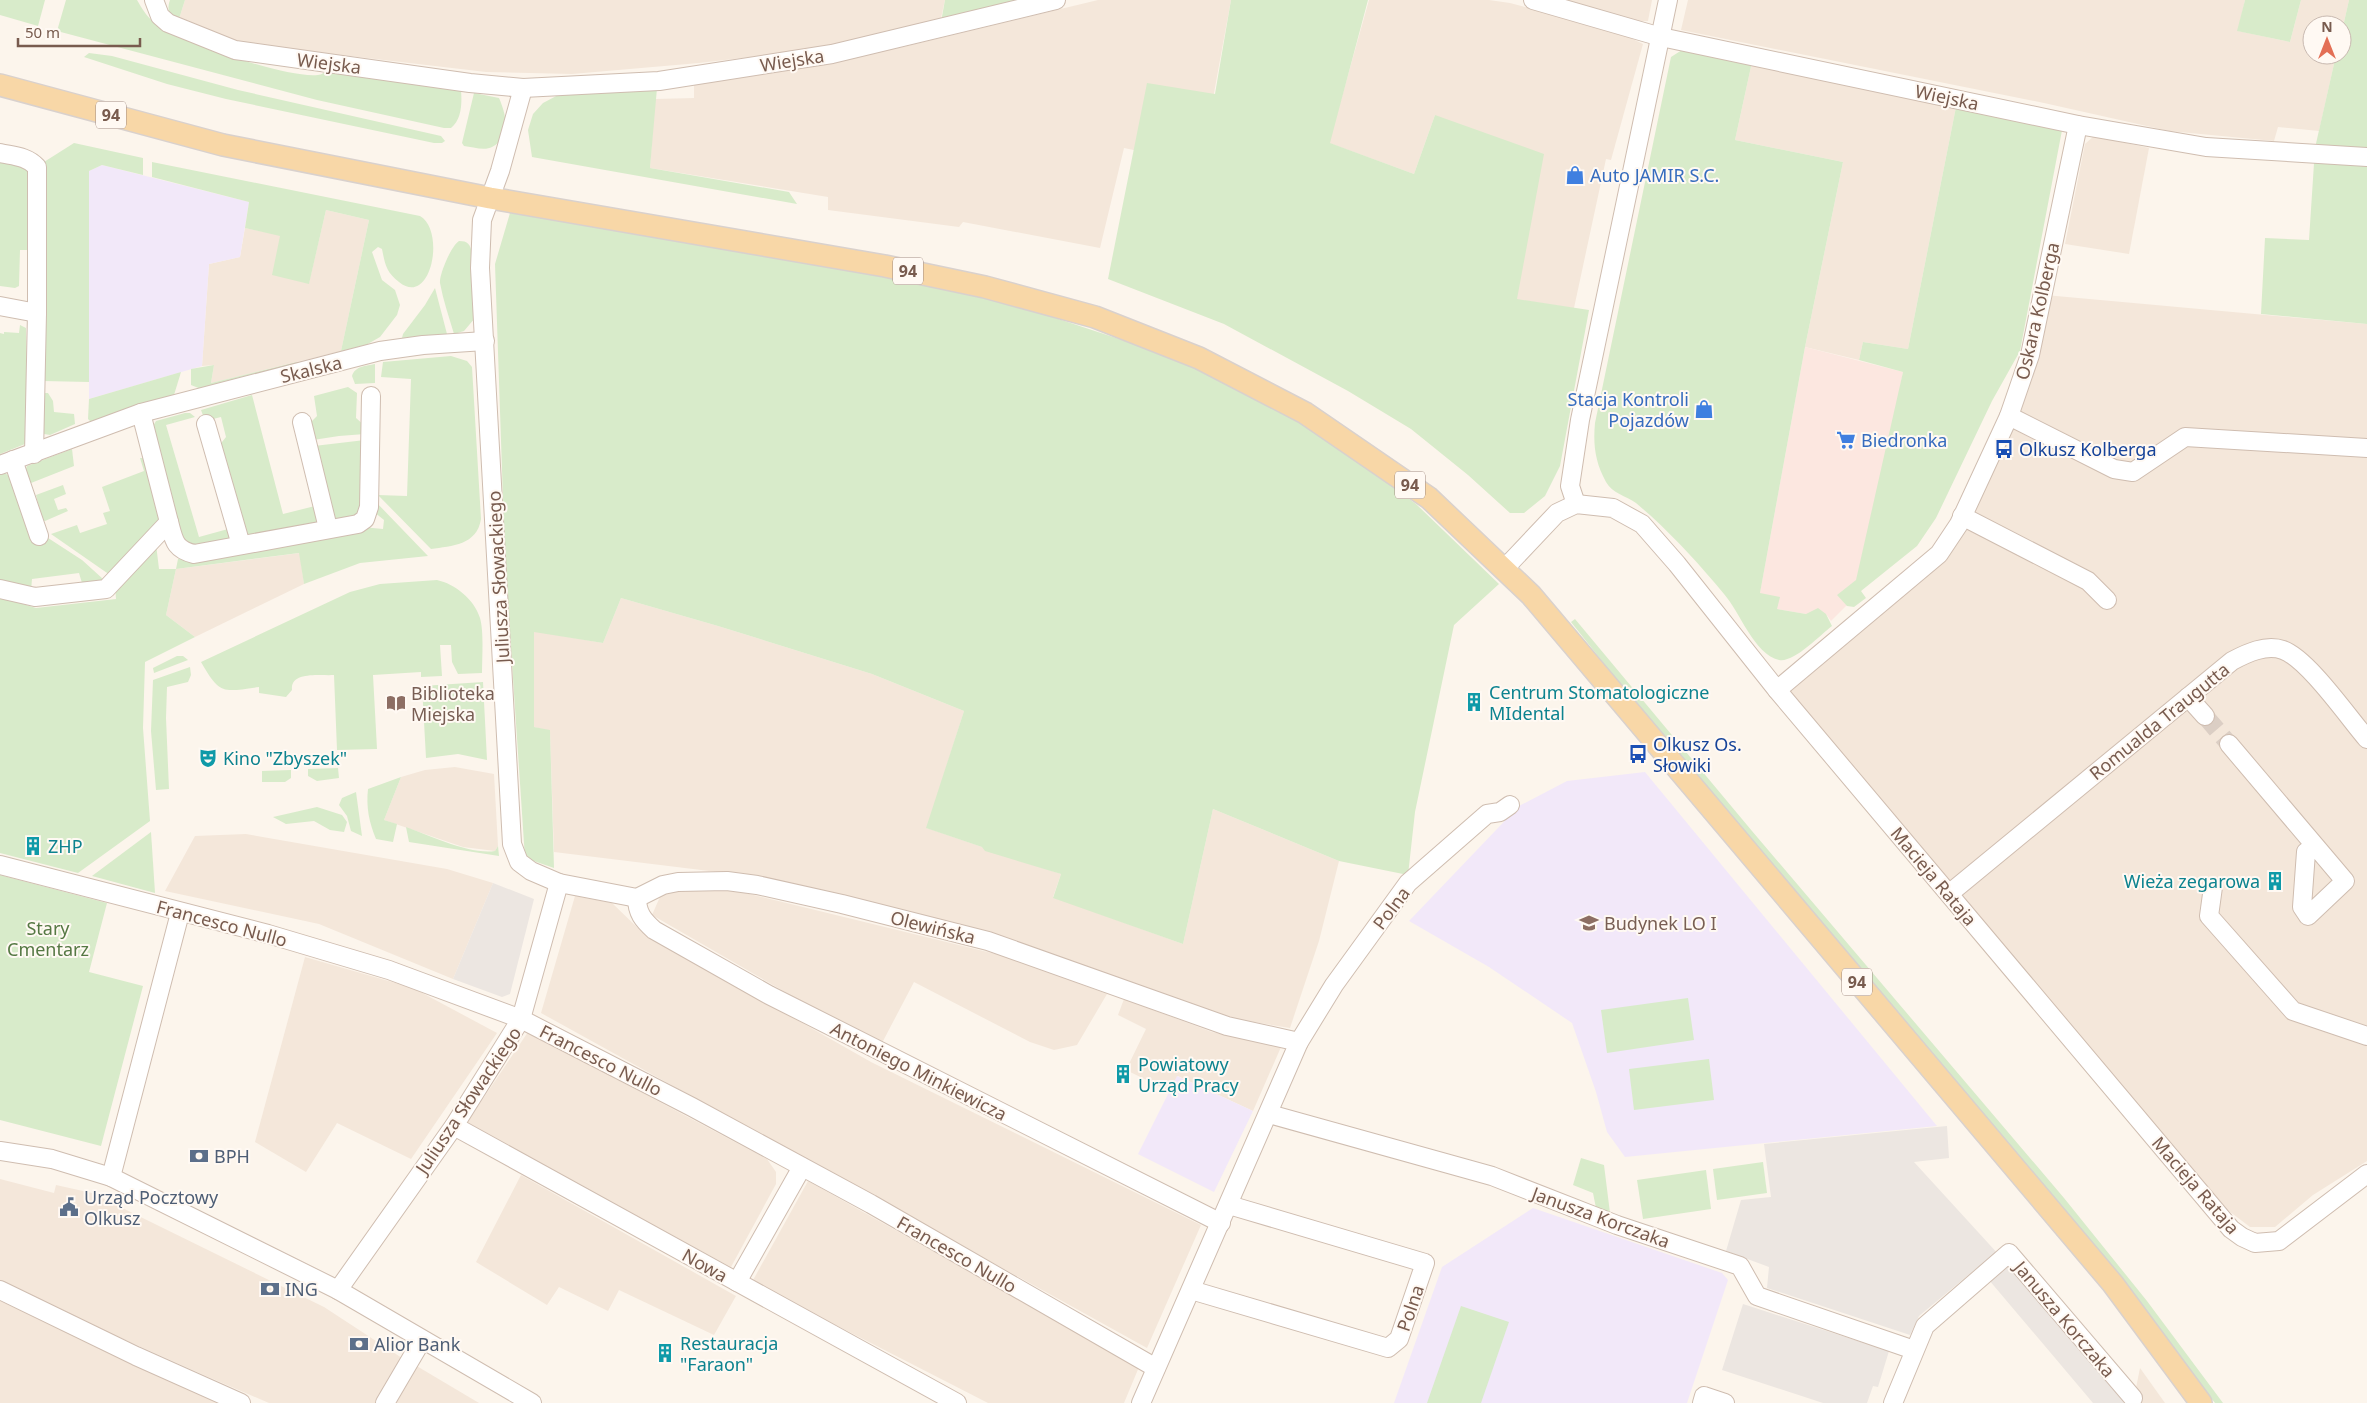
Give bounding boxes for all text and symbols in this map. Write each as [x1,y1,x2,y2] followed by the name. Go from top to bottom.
[18,15,140,47] scale bar
[2302,15,2352,65] north arrow
[2321,17,2333,36] text: N
[25,22,60,42] text: 50 m
[758,43,826,77] street label: Wiejska
[296,47,362,79] street label: Wiejska
[1913,79,1981,115] street label: Wiejska
[96,102,126,128] road number: 94
[1590,163,1719,187] place label: Auto JAMIR S.C.
[1564,164,1586,186] shop icon: Auto JAMIR S.C.
[2009,240,2065,382] street label: Oskara Kolberga
[893,258,923,284] road number: 94
[278,350,344,388] street label: Skalska
[1568,387,1689,432] place label: Stacja Kontroli Pojazdów
[1693,398,1715,420] shop icon: Stacja Kontroli Pojazdów
[1861,428,1947,452] place label: Biedronka
[1835,429,1857,451] supermarket icon: Biedronka
[2019,437,2157,461] place label: Olkusz Kolberga
[1993,438,2015,460] bus stop icon: Olkusz Kolberga
[1395,472,1425,498] road number: 94
[481,490,515,666] street label: Juliusza Słowackiego
[2084,657,2234,785] street label: Romualda Traugutta
[1489,680,1709,725] place label: Centrum Stomatologiczne MIdental
[411,681,495,726] place label: Biblioteka Miejska
[1463,691,1485,713] building icon: Centrum Stomatologiczne MIdental
[385,692,407,714] library icon: Biblioteka Miejska
[1653,732,1742,777] place label: Olkusz Os. Słowiki
[1627,743,1649,765] bus stop icon: Olkusz Os. Słowiki
[223,746,347,770] place label: Kino "Zbyszek"
[197,747,219,769] theatre icon: Kino "Zbyszek"
[1886,822,1982,930] street label: Macieja Rataja
[48,834,83,858] place label: ZHP
[22,835,44,857] building icon: ZHP
[2124,869,2260,893] place label: Wieża zegarowa
[2264,870,2286,892] building icon: Wieża zegarowa
[1367,882,1415,934] street label: Polna
[154,894,290,952] street label: Francesco Nullo
[888,905,978,949] street label: Olewińska
[1604,911,1717,935] place label: Budynek LO I
[1578,912,1600,934] school or university icon: Budynek LO I
[7,916,89,961] park label: Stary Cmentarz
[1842,969,1872,996] road number: 94
[827,1016,1011,1126] street label: Antoniego Minkiewicza
[536,1019,666,1101] street label: Francesco Nullo
[409,1022,526,1180] street label: Juliusza Słowackiego
[1138,1052,1240,1097] place label: Powiatowy Urząd Pracy
[1112,1063,1134,1085] building icon: Powiatowy Urząd Pracy
[2147,1131,2245,1239] street label: Macieja Rataja
[214,1144,250,1168] place label: BPH
[188,1145,210,1167] bank icon: BPH
[1527,1180,1673,1253] street label: Janusza Korczaka
[84,1185,219,1230] place label: Urząd Pocztowy Olkusz
[58,1196,80,1218] public building icon: Urząd Pocztowy Olkusz
[893,1210,1021,1298] street label: Francesco Nullo
[678,1243,732,1287] street label: Nowa
[2008,1254,2121,1382] street label: Janusza Korczaka
[285,1277,318,1301] place label: ING
[259,1278,281,1300] bank icon: ING
[1391,1282,1429,1334] street label: Polna
[680,1331,778,1376] place label: Restauracja "Faraon"
[374,1332,461,1356] place label: Alior Bank
[348,1333,370,1355] bank icon: Alior Bank
[654,1342,676,1364] building icon: Restauracja "Faraon"

